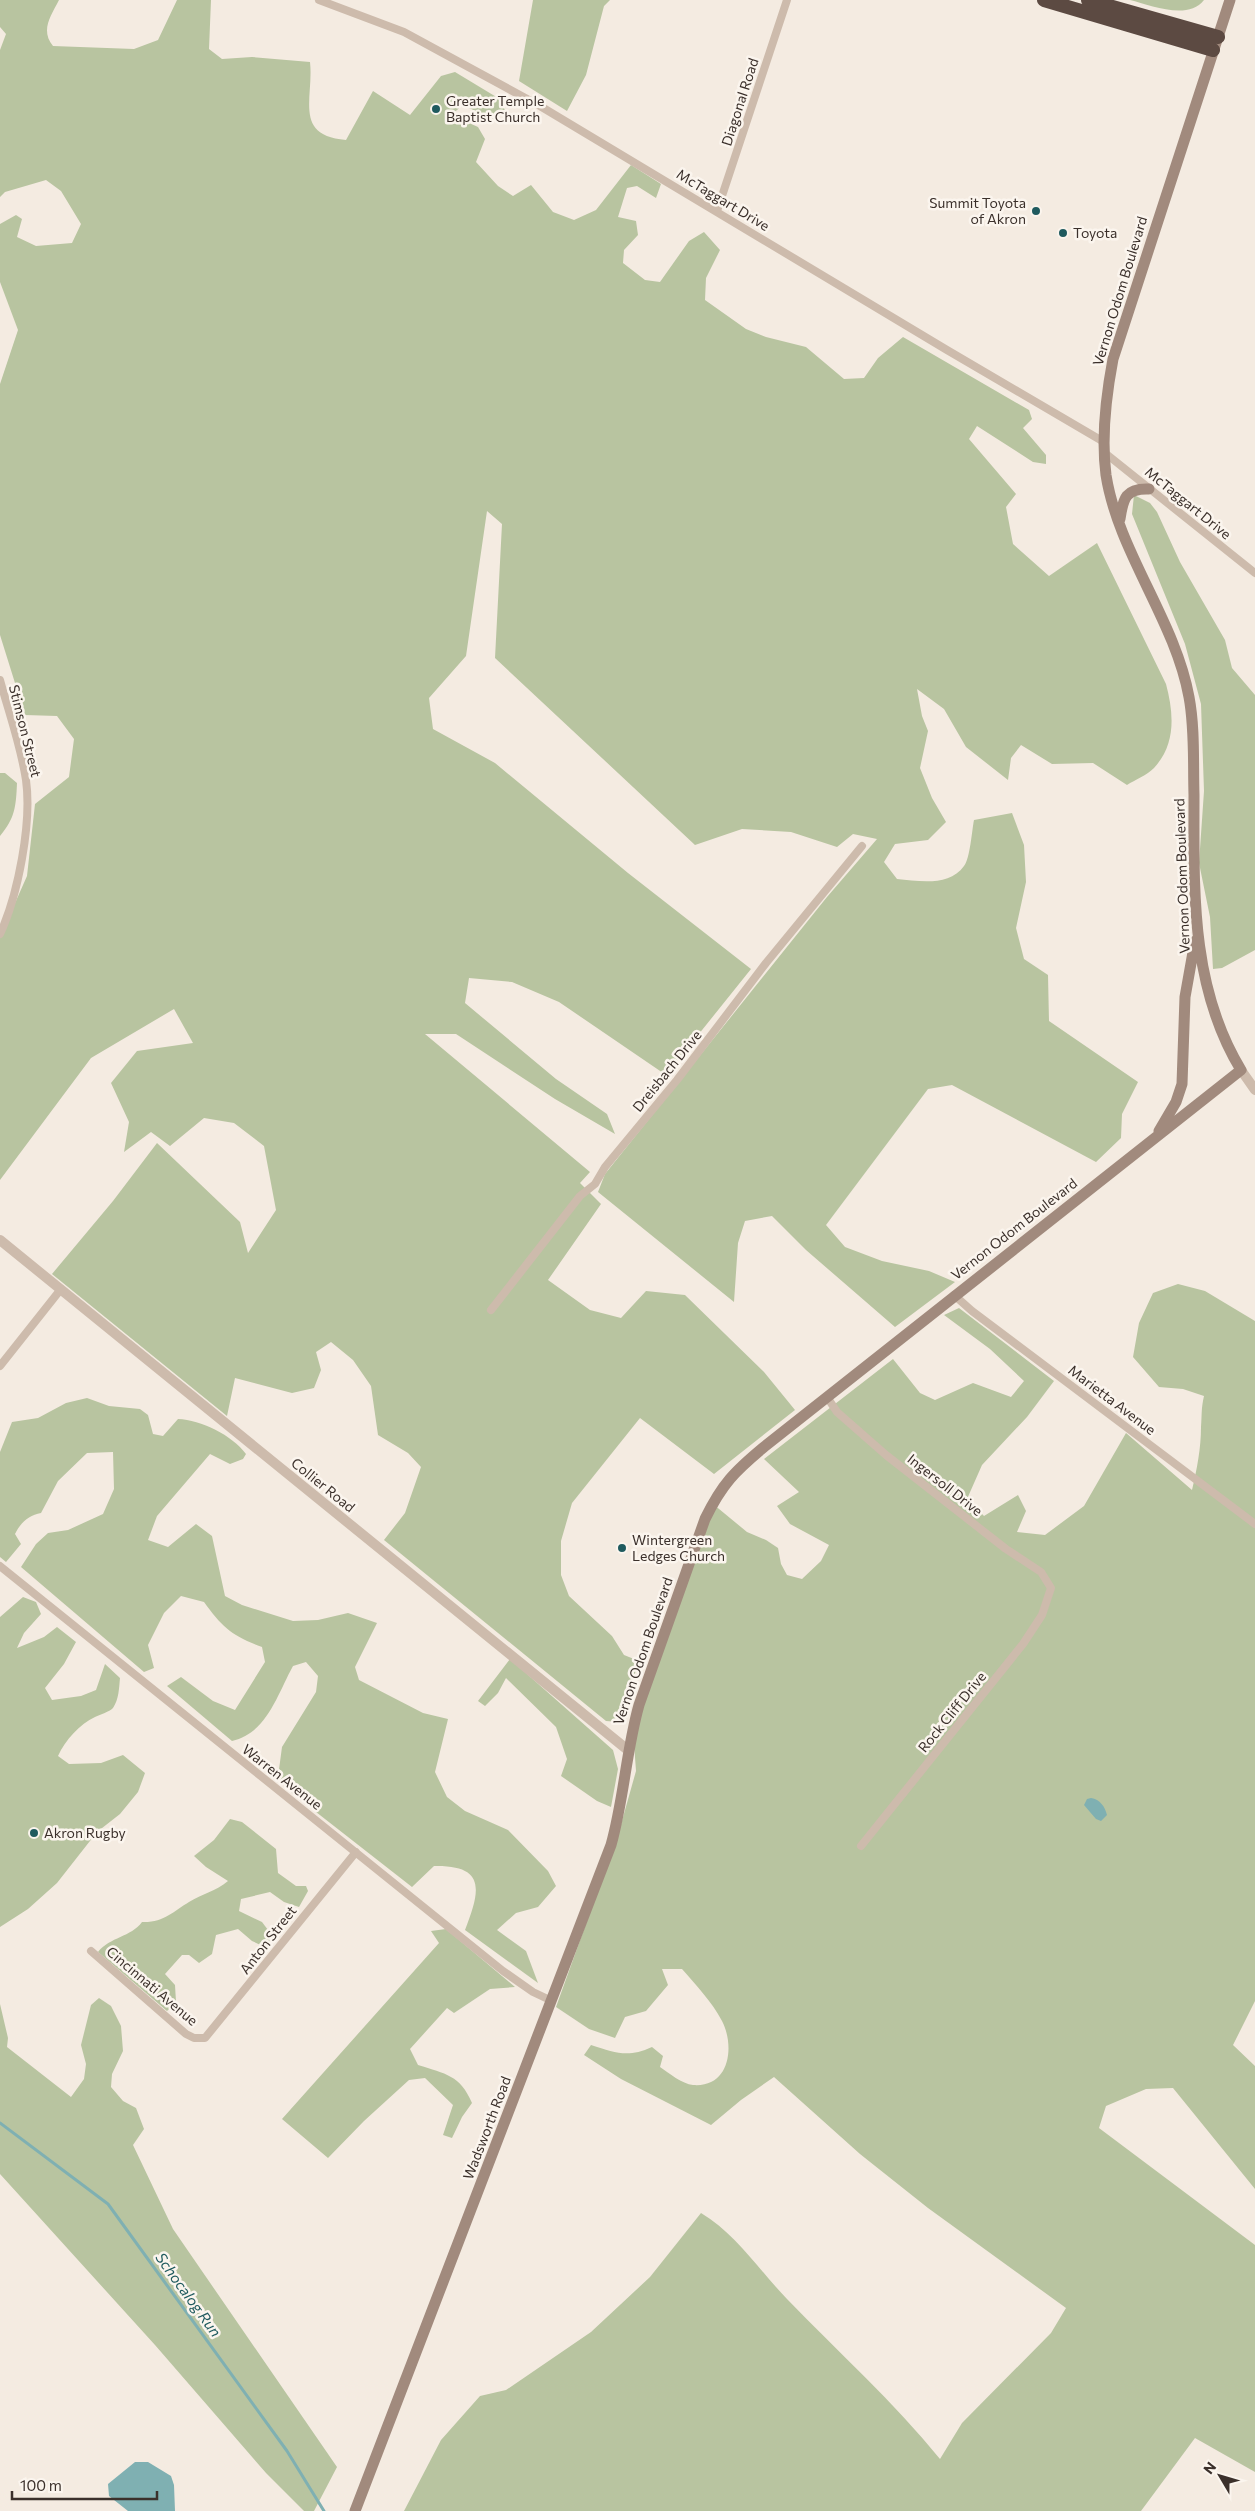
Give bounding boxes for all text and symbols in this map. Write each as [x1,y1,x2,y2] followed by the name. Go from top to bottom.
[717,56,762,148] street label: Diagonal Road
[446,92,544,125] place label: Greater Temple Baptist Church
[430,103,442,115] marker: Greater Temple Baptist Church
[674,165,773,234] street label: McTaggart Drive
[929,194,1026,227] place label: Summit Toyota of Akron
[1030,205,1042,217] marker: Summit Toyota of Akron
[1089,214,1150,368] street label: Vernon Odom Boulevard
[1073,224,1117,241] place label: Toyota
[1057,227,1069,239] marker: Toyota
[1142,463,1235,542] street label: McTaggart Drive
[6,683,45,779] street label: Stimson Street
[1170,798,1193,954] street label: Vernon Odom Boulevard
[629,1026,705,1115] street label: Dreisbach Drive
[947,1174,1080,1283] street label: Vernon Odom Boulevard
[1065,1361,1159,1438] street label: Marietta Avenue
[904,1450,986,1519] street label: Ingersoll Drive
[288,1454,359,1515] street label: Collier Road
[632,1531,725,1564] place label: Wintergreen Ledges Church
[616,1542,628,1554] marker: Wintergreen Ledges Church
[609,1575,676,1727] street label: Vernon Odom Boulevard
[914,1668,989,1755] street label: Rock Cliff Drive
[239,1740,326,1813] street label: Warren Avenue
[44,1824,126,1841] place label: Akron Rugby
[28,1827,40,1839] marker: Akron Rugby
[236,1902,300,1977] street label: Anton Street
[103,1943,201,2029] street label: Cincinnati Avenue
[459,2074,514,2182] street label: Wadsworth Road
[152,2249,225,2340] water label: Schocalog Run
[1195,2451,1245,2501] north arrow
[1199,2458,1219,2477] text: N
[12,2468,158,2500] scale bar
[20,2476,62,2494] text: 100 m

